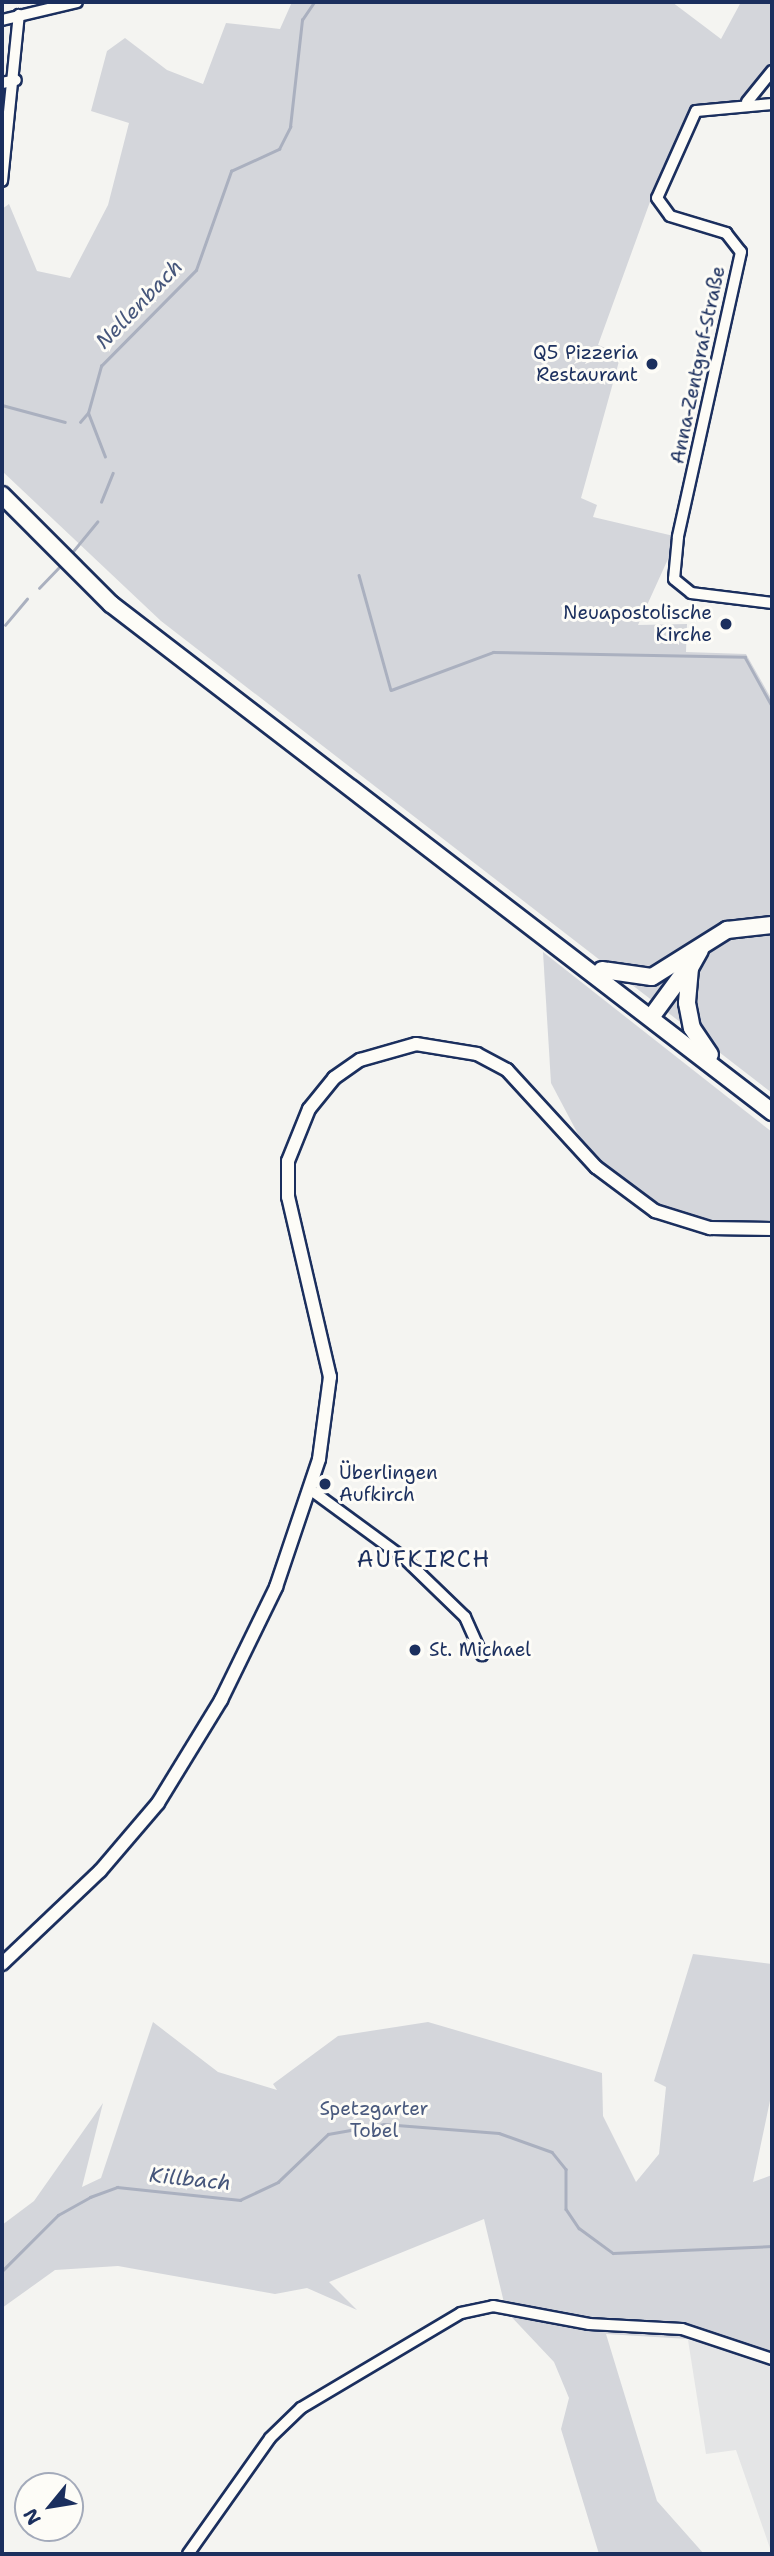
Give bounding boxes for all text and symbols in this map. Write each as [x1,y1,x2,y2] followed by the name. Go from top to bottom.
[90,254,188,354] water label: Nellenbach
[666,264,730,466] street label: Anna-Zentgraf-Straße
[533,342,638,386] place label: Q5 Pizzeria Restaurant
[644,356,660,372] marker: Q5 Pizzeria Restaurant
[563,602,712,646] place label: Neuapostolische Kirche
[718,616,734,632] marker: Neuapostolische Kirche
[339,1462,438,1506] place label: Überlingen Aufkirch
[317,1476,333,1492] marker: Überlingen Aufkirch
[358,1545,490,1573] district label: AUFKIRCH
[429,1639,531,1661] place label: St. Michael
[407,1642,423,1658] marker: St. Michael
[319,2098,429,2142] park label: Spetzgarter Tobel
[148,2162,232,2196] water label: Killbach
[14,2472,84,2542] north arrow
[18,2504,47,2530] text: N

